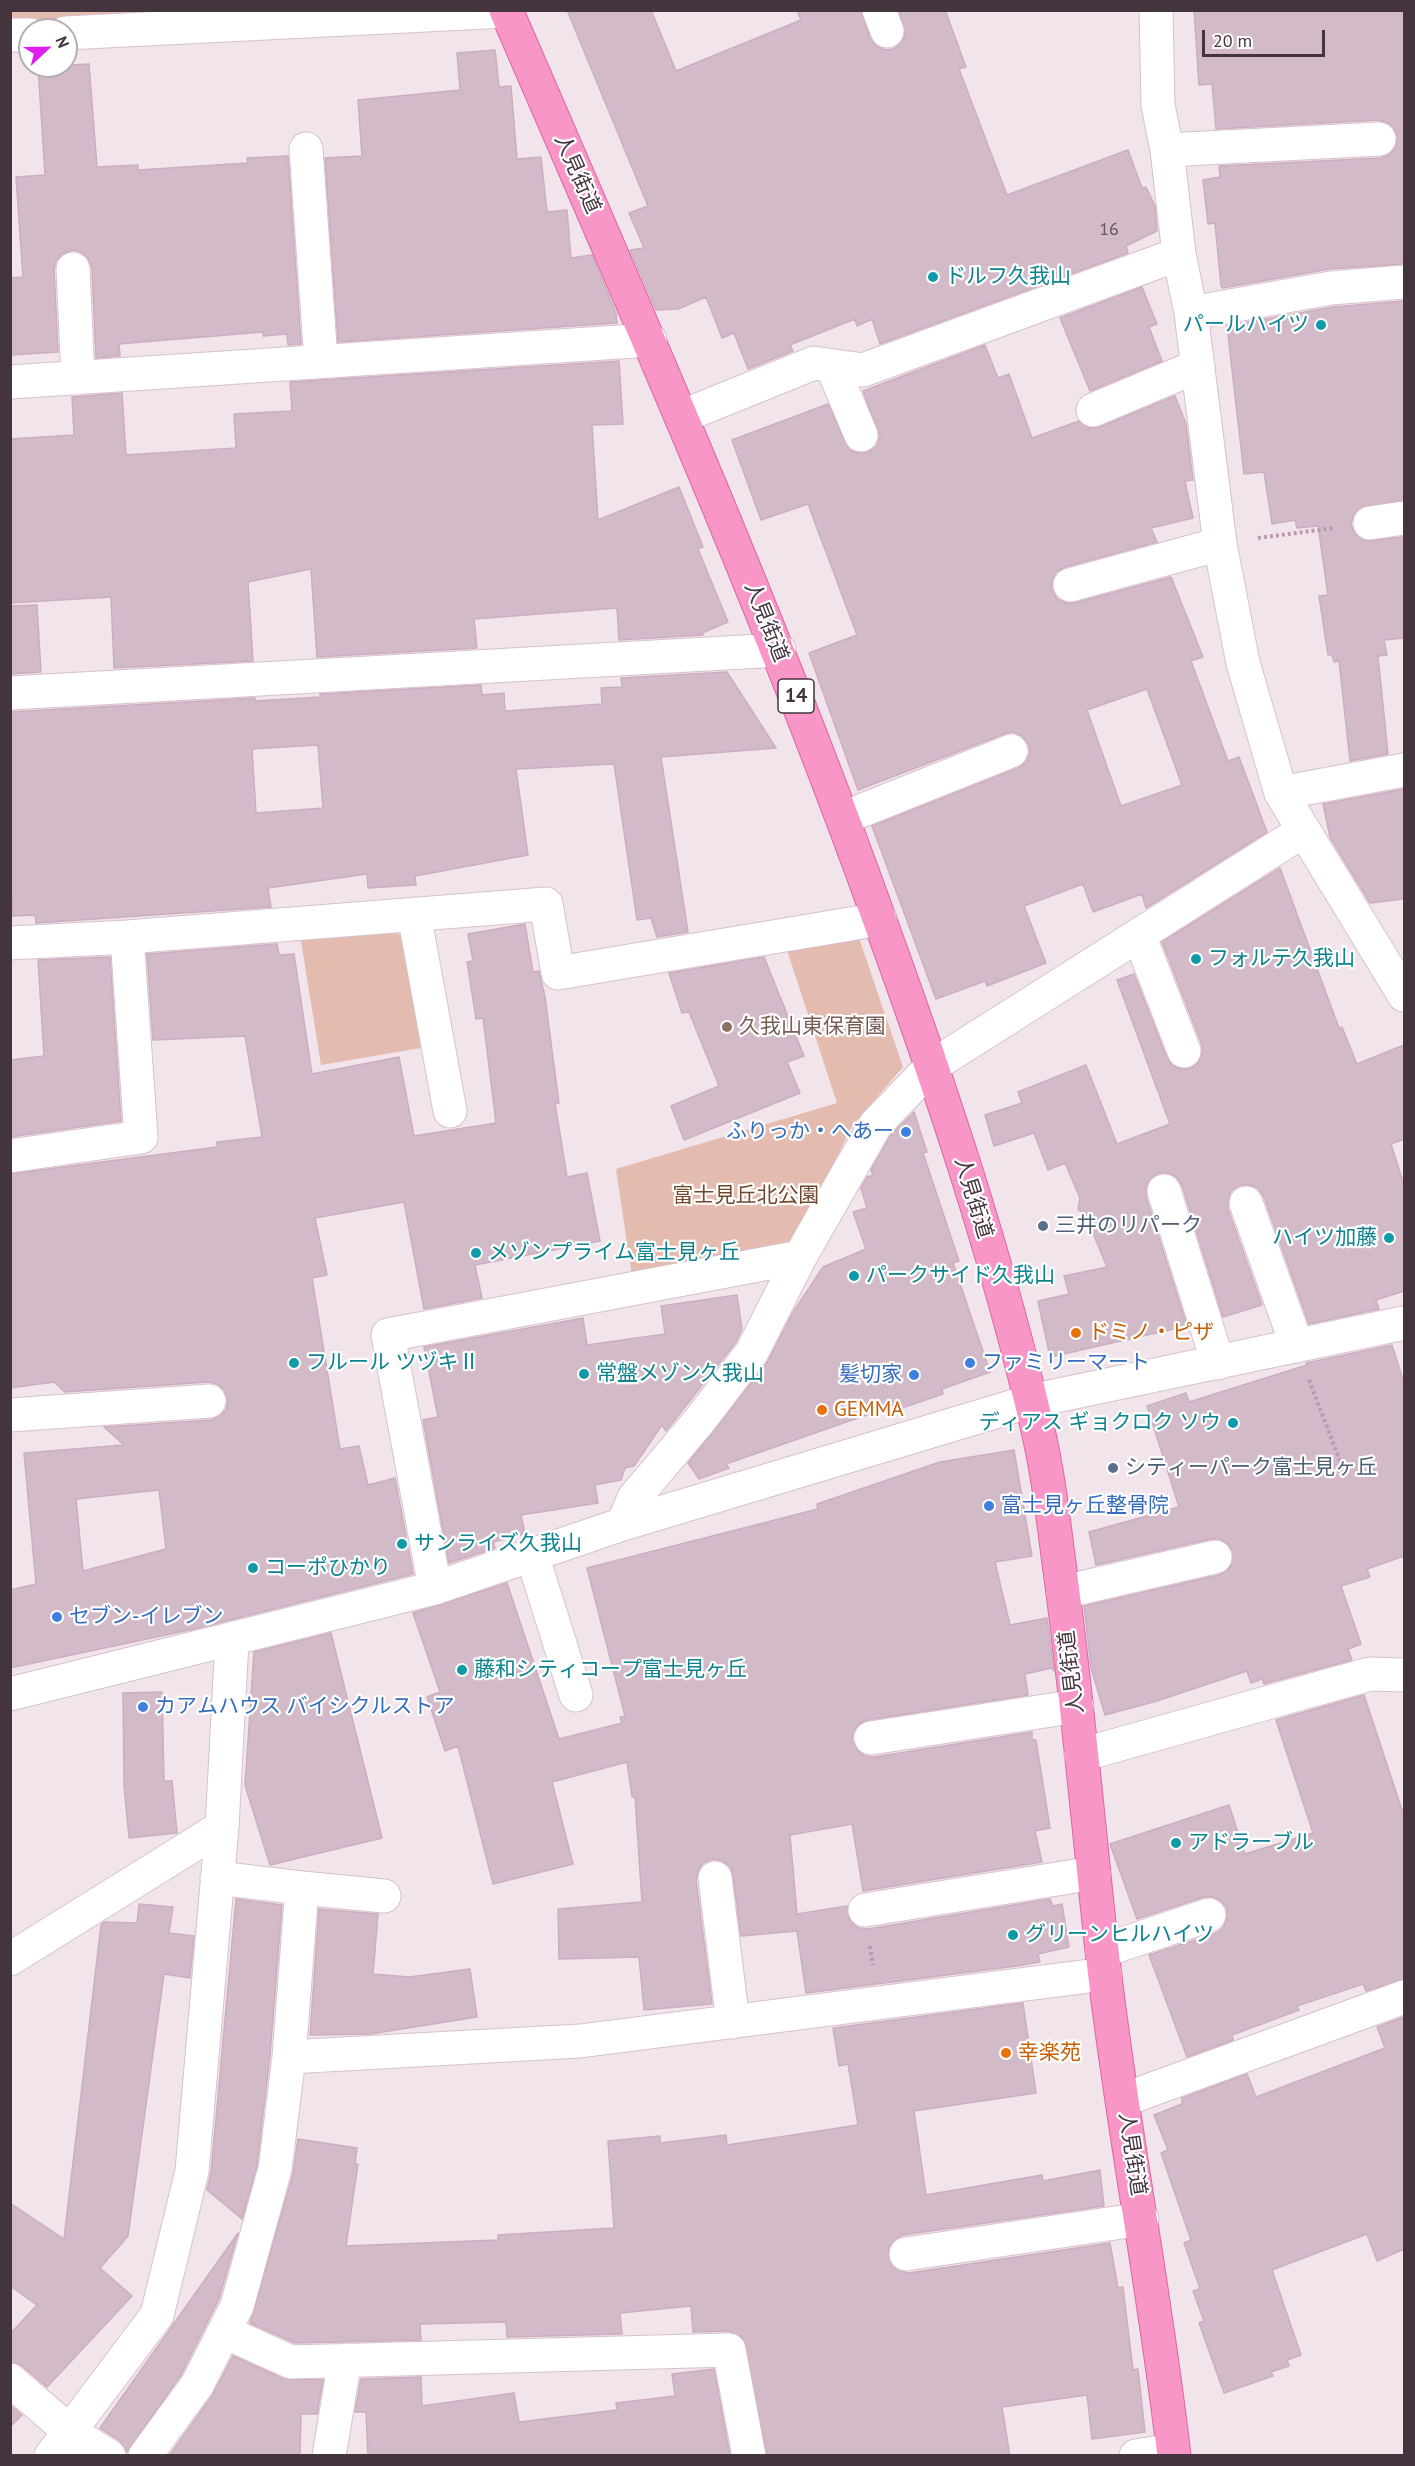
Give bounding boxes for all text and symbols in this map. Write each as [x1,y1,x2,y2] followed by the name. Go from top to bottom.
[18,18,78,78] north arrow
[1205,18,1328,56] scale bar
[1213,29,1252,52] text: 20 m
[52,33,74,51] text: N
[548,131,606,217] street label: 人見街道
[1099,219,1119,241] house number: 16
[945,264,1071,290] place label: ドルフ久我山
[926,270,940,284] marker: ドルフ久我山
[1183,312,1309,338] place label: パールハイツ
[1314,318,1328,332] marker: パールハイツ
[739,578,793,666] street label: 人見街道
[778,679,814,713] road number: 14
[1208,946,1355,972] place label: フォルテ久我山
[1189,952,1203,966] marker: フォルテ久我山
[739,1014,886,1040] place label: 久我山東保育園
[720,1020,734,1034] marker: 久我山東保育園
[726,1119,894,1145] place label: ふりっか・へあー
[899,1125,913,1139] marker: ふりっか・へあー
[949,1154,997,1242] street label: 人見街道
[673,1183,819,1209] park label: 富士見丘北公園
[1055,1213,1202,1239] place label: 三井のリパーク
[1036,1219,1050,1233] marker: 三井のリパーク
[1272,1225,1377,1251] place label: ハイツ加藤
[1382,1231,1396,1245] marker: ハイツ加藤
[488,1240,740,1266] place label: メゾンプライム富士見ヶ丘
[469,1246,483,1260] marker: メゾンプライム富士見ヶ丘
[866,1263,1055,1289] place label: パークサイド久我山
[847,1269,861,1283] marker: パークサイド久我山
[1088,1320,1214,1346] place label: ドミノ・ピザ
[1069,1326,1083,1340] marker: ドミノ・ピザ
[306,1350,480,1376] place label: フルール ツヅキⅡ
[982,1350,1150,1376] place label: ファミリーマート
[287,1356,301,1370] marker: フルール ツヅキⅡ
[963,1356,977,1370] marker: ファミリーマート
[596,1361,764,1387] place label: 常盤メゾン久我山
[839,1362,902,1388] place label: 髪切家
[577,1367,591,1381] marker: 常盤メゾン久我山
[907,1368,921,1382] marker: 髪切家
[834,1397,904,1423] place label: GEMMA
[815,1403,829,1417] marker: GEMMA
[979,1410,1221,1436] place label: ディアス ギョクロク ソウ
[1226,1416,1240,1430] marker: ディアス ギョクロク ソウ
[1125,1455,1377,1481] place label: シティーパーク富士見ヶ丘
[1106,1461,1120,1475] marker: シティーパーク富士見ヶ丘
[1001,1493,1169,1519] place label: 富士見ヶ丘整骨院
[982,1499,996,1513] marker: 富士見ヶ丘整骨院
[414,1531,582,1557] place label: サンライズ久我山
[395,1537,409,1551] marker: サンライズ久我山
[265,1555,391,1581] place label: コーポひかり
[246,1561,260,1575] marker: コーポひかり
[69,1604,224,1630] place label: セブン-イレブン
[50,1610,64,1624] marker: セブン-イレブン
[1054,1629,1090,1715] street label: 人見街道
[474,1657,747,1683] place label: 藤和シティコープ富士見ヶ丘
[455,1663,469,1677] marker: 藤和シティコープ富士見ヶ丘
[155,1694,455,1720] place label: カアムハウス バイシクルストア
[136,1700,150,1714] marker: カアムハウス バイシクルストア
[1188,1830,1314,1856] place label: アドラーブル
[1169,1836,1183,1850] marker: アドラーブル
[1025,1922,1214,1948] place label: グリーンヒルハイツ
[1006,1928,1020,1942] marker: グリーンヒルハイツ
[1018,2040,1081,2066] place label: 幸楽苑
[999,2046,1013,2060] marker: 幸楽苑
[1113,2111,1151,2197] street label: 人見街道

